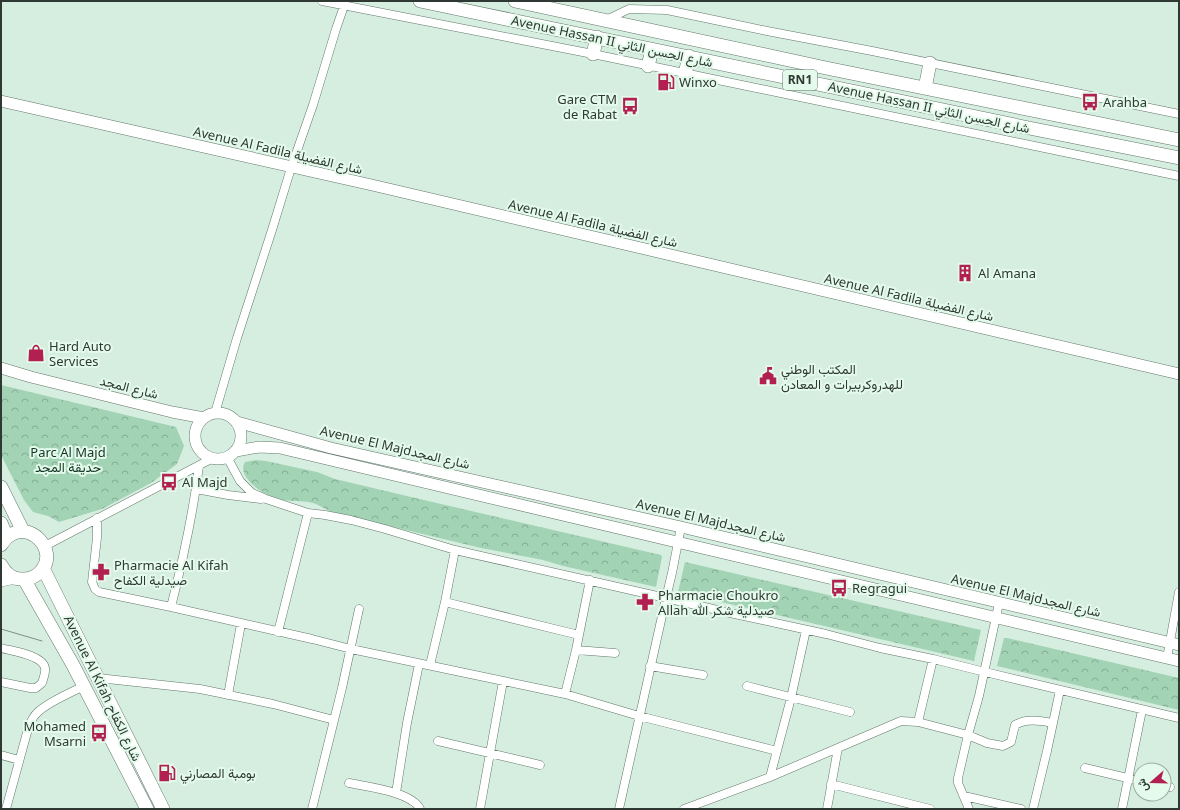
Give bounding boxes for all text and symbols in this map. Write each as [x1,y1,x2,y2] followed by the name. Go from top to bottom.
[509,11,714,73] street label: Avenue Hassan II شارع الحسن الثاني
[783,70,817,90] road number: RN1
[656,72,676,92] fuel station icon: Winxo
[679,73,717,91] place label: Winxo
[826,77,1031,139] street label: Avenue Hassan II شارع الحسن الثاني
[557,90,617,123] place label: Gare CTM de Rabat
[1080,92,1100,112] bus stop icon: Arahba
[1103,93,1147,111] place label: Arahba
[620,96,640,116] bus stop icon: Gare CTM de Rabat
[191,122,364,179] street label: Avenue Al Fadila شارع الفضيلة
[506,195,679,252] street label: Avenue Al Fadila شارع الفضيلة
[955,263,975,283] building icon: Al Amana
[978,264,1036,282] place label: Al Amana
[822,269,995,326] street label: Avenue Al Fadila شارع الفضيلة
[49,337,111,370] place label: Hard Auto Services
[26,343,46,363] shop icon: Hard Auto Services
[781,360,903,393] place label: المكتب الوطني للهدروكربيرات و المعادن
[758,366,778,386] public building icon: المكتب الوطني للهدروكربيرات و المعادن
[98,371,160,404] street label: شارع المجد
[318,421,472,474] street label: Avenue El Majdشارع المجد
[30,443,106,476] park label: Parc Al Majd حديقة المجد
[159,472,179,492] bus stop icon: Al Majd
[182,473,227,491] place label: Al Majd
[634,494,788,547] street label: Avenue El Majdشارع المجد
[114,556,229,590] place label: Pharmacie Al Kifah صيدلية الكفاح
[91,562,111,582] pharmacy icon: Pharmacie Al Kifah صيدلية الكفاح
[949,569,1103,622] street label: Avenue El Majdشارع المجد
[829,578,849,598] bus stop icon: Regragui
[852,579,907,597] place label: Regragui
[658,586,779,619] place label: Pharmacie Choukro Allah صيدلية شكر الله
[635,592,655,612] pharmacy icon: Pharmacie Choukro Allah صيدلية شكر الله
[59,612,146,764] street label: Avenue Al Kifah شارع الكفاح
[24,717,86,750] place label: Mohamed Msarni
[89,723,109,743] bus stop icon: Mohamed Msarni
[1132,762,1172,802] north arrow
[157,763,177,783] fuel station icon: بومبة المصارني
[180,764,256,784] place label: بومبة المصارني
[1133,777,1151,794] text: ش

